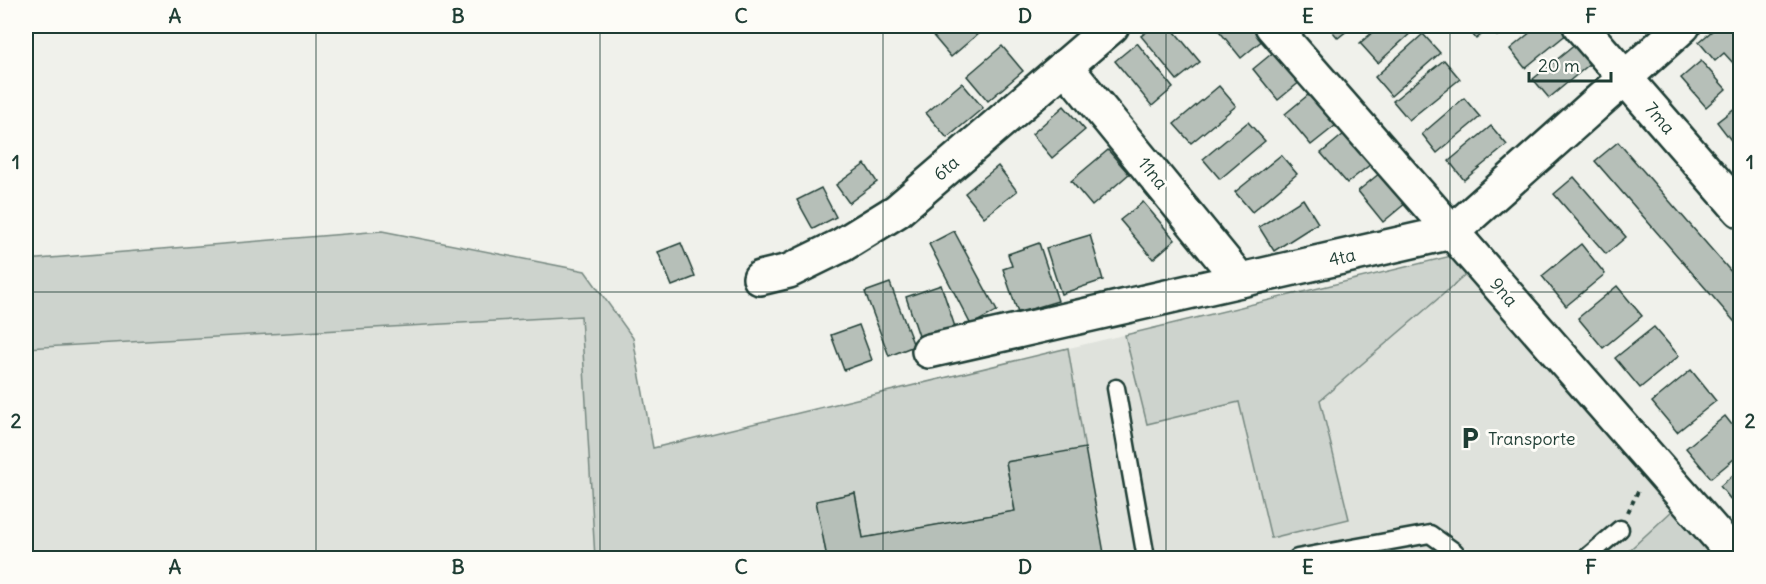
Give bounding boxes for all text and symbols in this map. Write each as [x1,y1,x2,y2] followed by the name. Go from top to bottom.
[169,3,182,28] text: A
[451,3,465,28] text: B
[734,3,748,28] text: C
[1018,3,1032,28] text: D
[1302,3,1314,28] text: E
[1585,3,1597,28] text: F
[1529,45,1612,83] scale bar
[1538,54,1580,77] text: 20 m
[1640,97,1680,139] street label: 7ma
[12,149,20,174] text: 1
[1746,149,1754,174] text: 1
[928,151,964,185] street label: 6ta
[1133,152,1173,194] street label: 11na
[1326,243,1358,271] street label: 4ta
[1485,273,1523,311] street label: 9na
[11,408,22,433] text: 2
[1745,408,1756,433] text: 2
[1457,425,1483,451] parking icon: Transporte
[1488,427,1576,450] place label: Transporte
[169,554,182,579] text: A
[451,554,465,579] text: B
[734,554,748,579] text: C
[1018,554,1032,579] text: D
[1302,554,1314,579] text: E
[1585,554,1597,579] text: F

